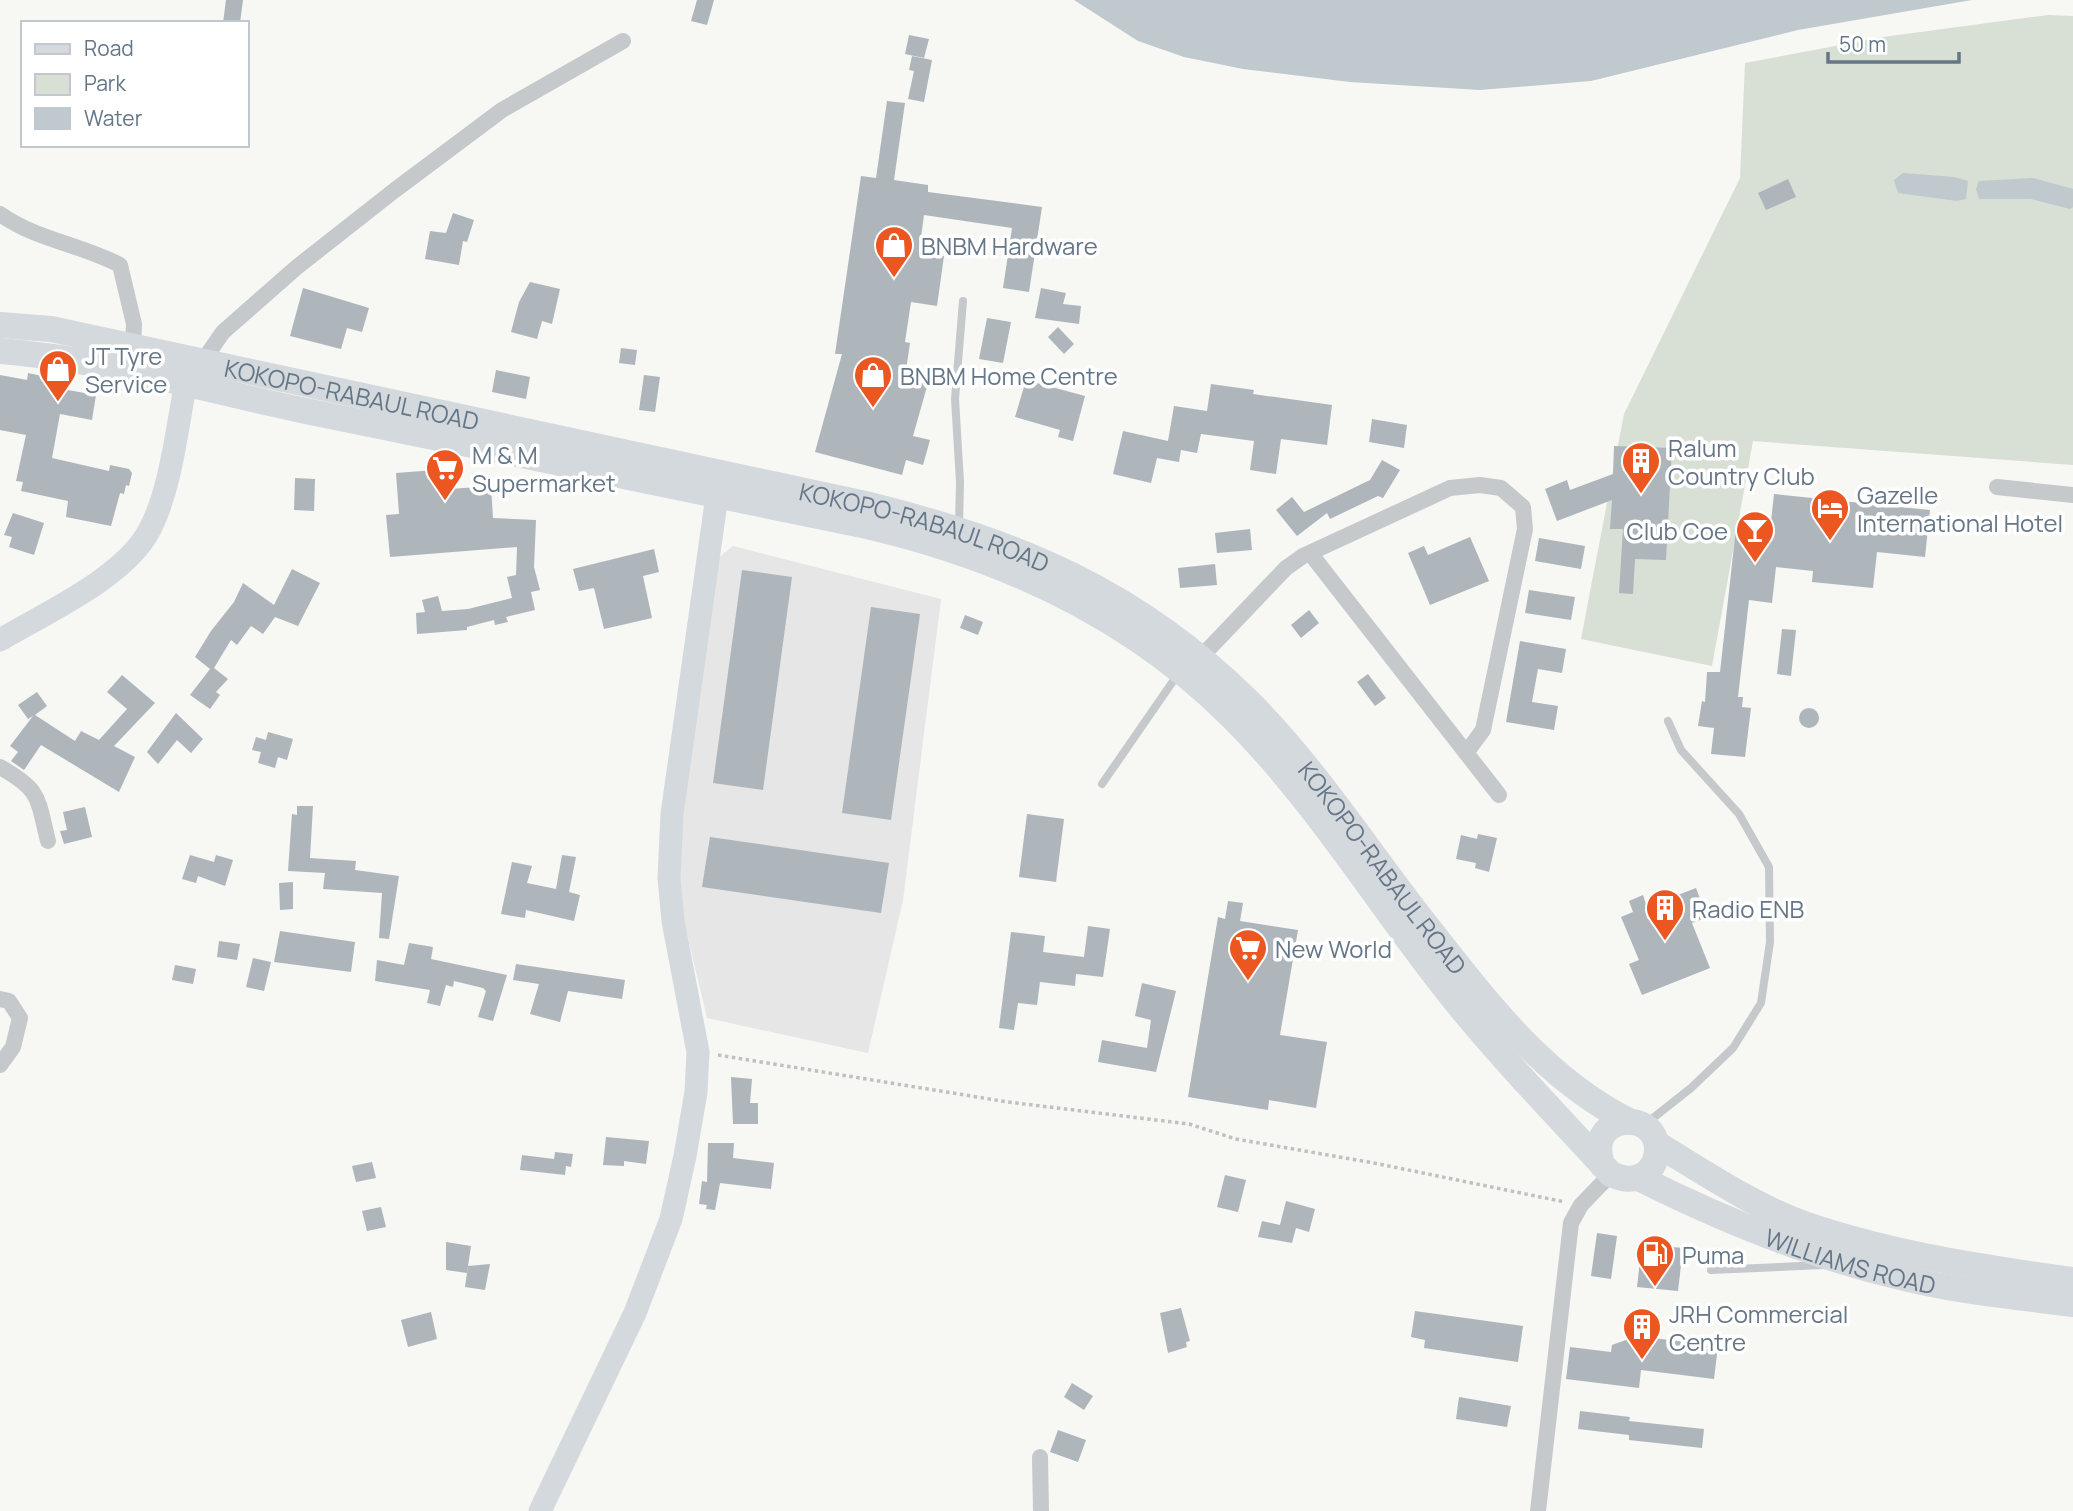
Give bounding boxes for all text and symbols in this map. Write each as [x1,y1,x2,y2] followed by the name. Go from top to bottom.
[21,21,248,147] legend
[1828,21,1959,65] scale bar
[1839,30,1886,58] text: 50 m
[84,34,134,62] text: Road
[84,69,126,97] text: Park
[84,104,143,132] text: Water
[873,224,915,279] shop icon: BNBM Hardware
[921,229,1098,262] place label: BNBM Hardware
[85,339,167,400] place label: JT Tyre Service
[37,348,79,403] shop icon: JT Tyre Service
[222,350,482,437] street label: KOKOPO-RABAUL ROAD
[852,354,894,409] shop icon: BNBM Home Centre
[900,359,1118,392] place label: BNBM Home Centre
[1668,431,1815,492] place label: Ralum Country Club
[472,438,616,499] place label: M & M Supermarket
[1620,440,1662,495] building icon: Ralum Country Club
[424,447,466,502] supermarket icon: M & M Supermarket
[797,474,1055,579] street label: KOKOPO-RABAUL ROAD
[1857,478,2063,539] place label: Gazelle International Hotel
[1809,487,1851,542] hotel icon: Gazelle International Hotel
[1734,509,1776,564] bar icon: Club Coe
[1627,514,1728,547] place label: Club Coe
[1292,754,1475,981] street label: KOKOPO-RABAUL ROAD
[1644,887,1686,942] building icon: Radio ENB
[1692,892,1804,925] place label: Radio ENB
[1227,927,1269,982] supermarket icon: New World
[1275,932,1392,965] place label: New World
[1761,1220,1939,1301] street label: WILLIAMS ROAD
[1634,1233,1676,1288] fuel station icon: Puma
[1682,1238,1744,1271] place label: Puma
[1669,1297,1848,1358] place label: JRH Commercial Centre
[1621,1306,1663,1361] building icon: JRH Commercial Centre

